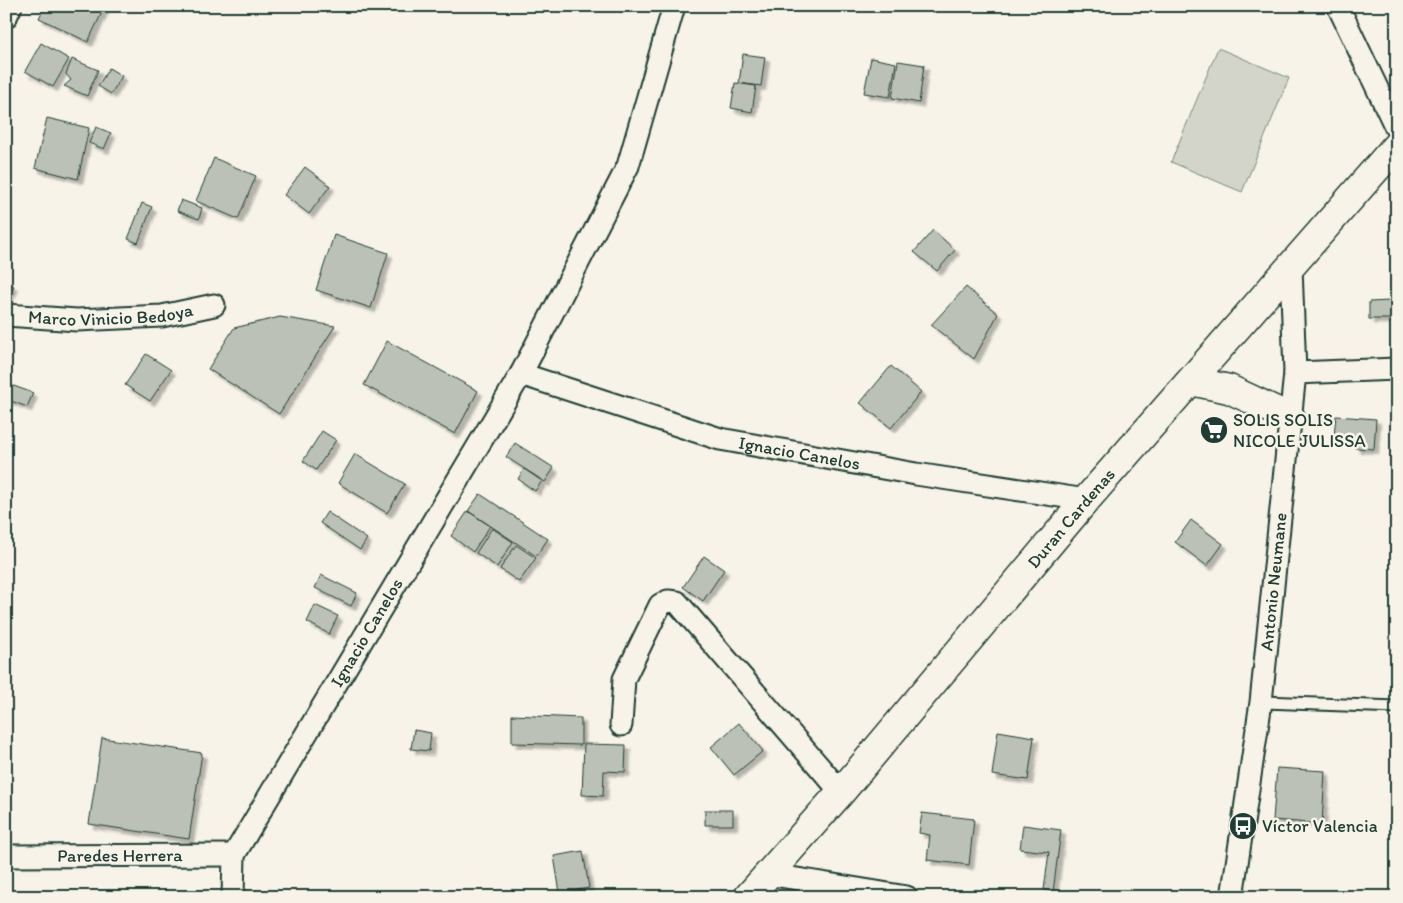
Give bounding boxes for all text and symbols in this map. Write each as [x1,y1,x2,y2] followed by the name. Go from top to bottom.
[28,299,196,331] street label: Marco Vinicio Bedoya
[1233,409,1366,452] place label: SOLIS SOLIS NICOLE JULISSA
[1199,415,1229,445] supermarket icon: SOLIS SOLIS NICOLE JULISSA
[737,432,862,475] street label: Ignacio Canelos
[1022,463,1120,573] street label: Duran Cardenas
[1255,512,1292,652] street label: Antonio Neumane
[326,574,408,691] street label: Ignacio Canelos
[1228,811,1258,841] bus stop icon: Víctor Valencia
[1262,815,1378,837] place label: Víctor Valencia
[57,844,183,867] street label: Paredes Herrera

